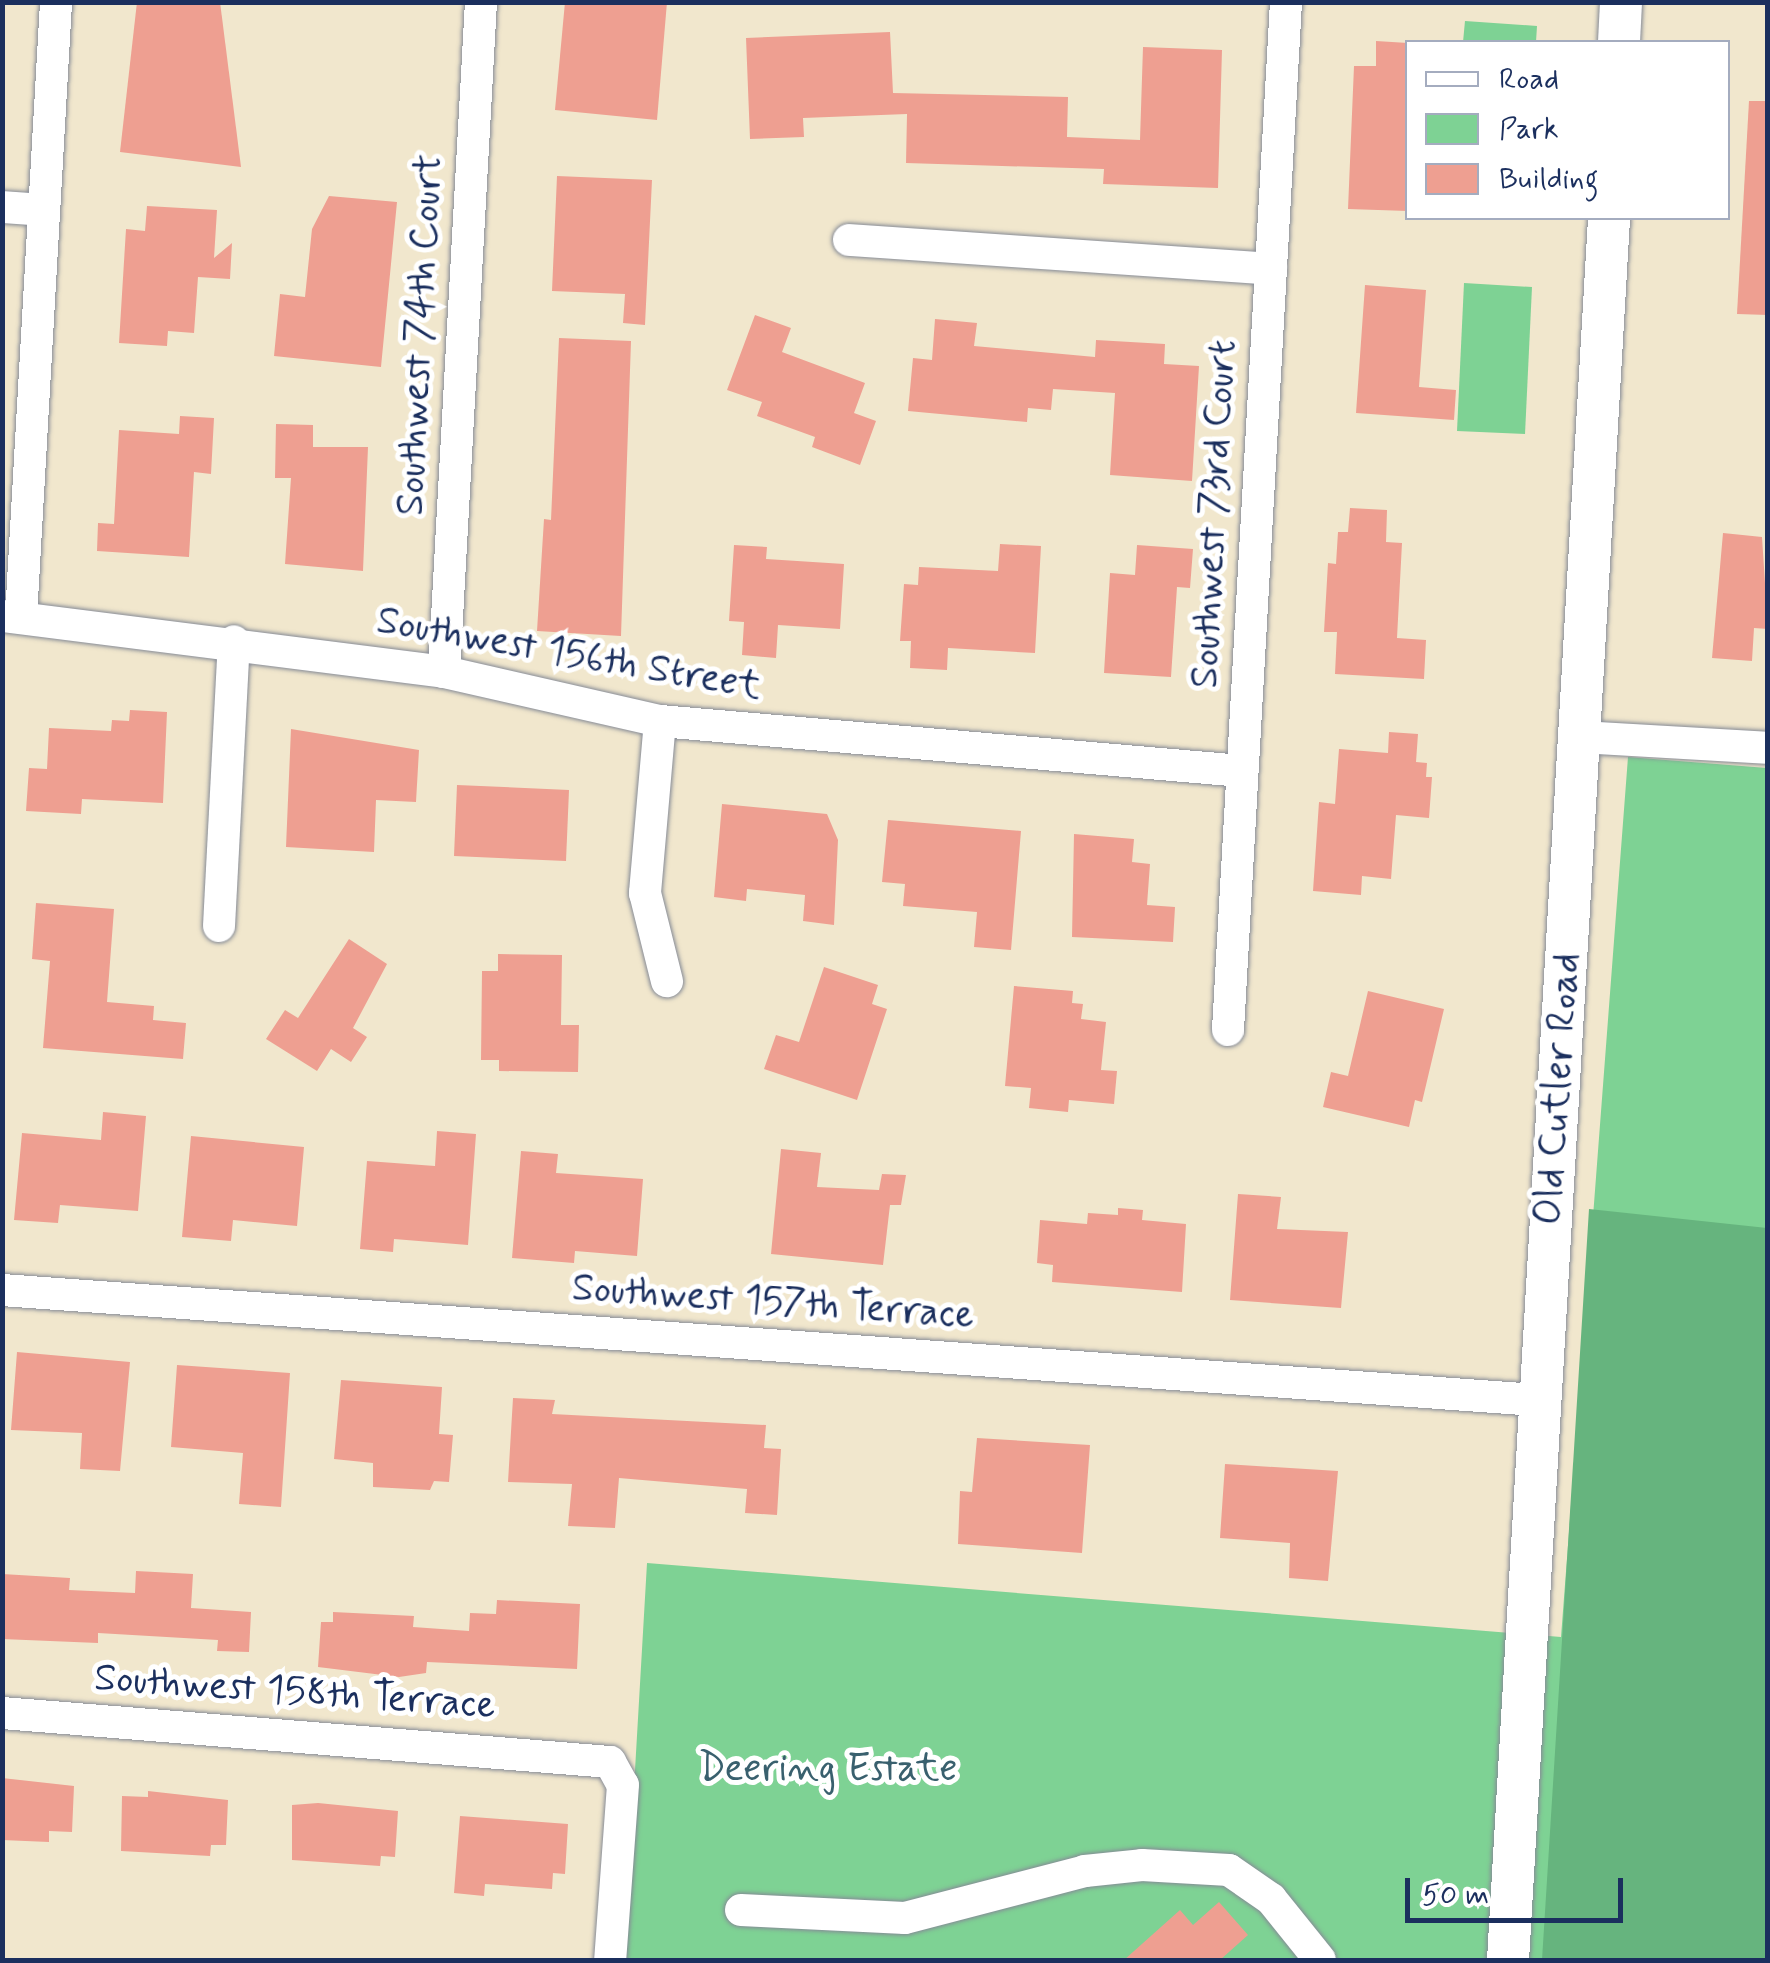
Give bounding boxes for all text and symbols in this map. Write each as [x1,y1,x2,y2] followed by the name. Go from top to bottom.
[1405,40,1730,220] legend
[1499,60,1559,99] text: Road
[1499,110,1559,149] text: Park
[387,153,453,517] street label: Southwest 74th Court
[1499,160,1598,199] text: Building
[1181,335,1247,693] street label: Southwest 73rd Court
[373,597,765,711] street label: Southwest 156th Street
[1525,956,1591,1222] street label: Old Cutler Road
[570,1264,976,1340] street label: Southwest 157th Terrace
[93,1654,497,1730] street label: Southwest 158th Terrace
[698,1745,958,1793] park label: Deering Estate
[1410,1858,1628,1920] scale bar
[1422,1876,1489,1915] text: 50 m

